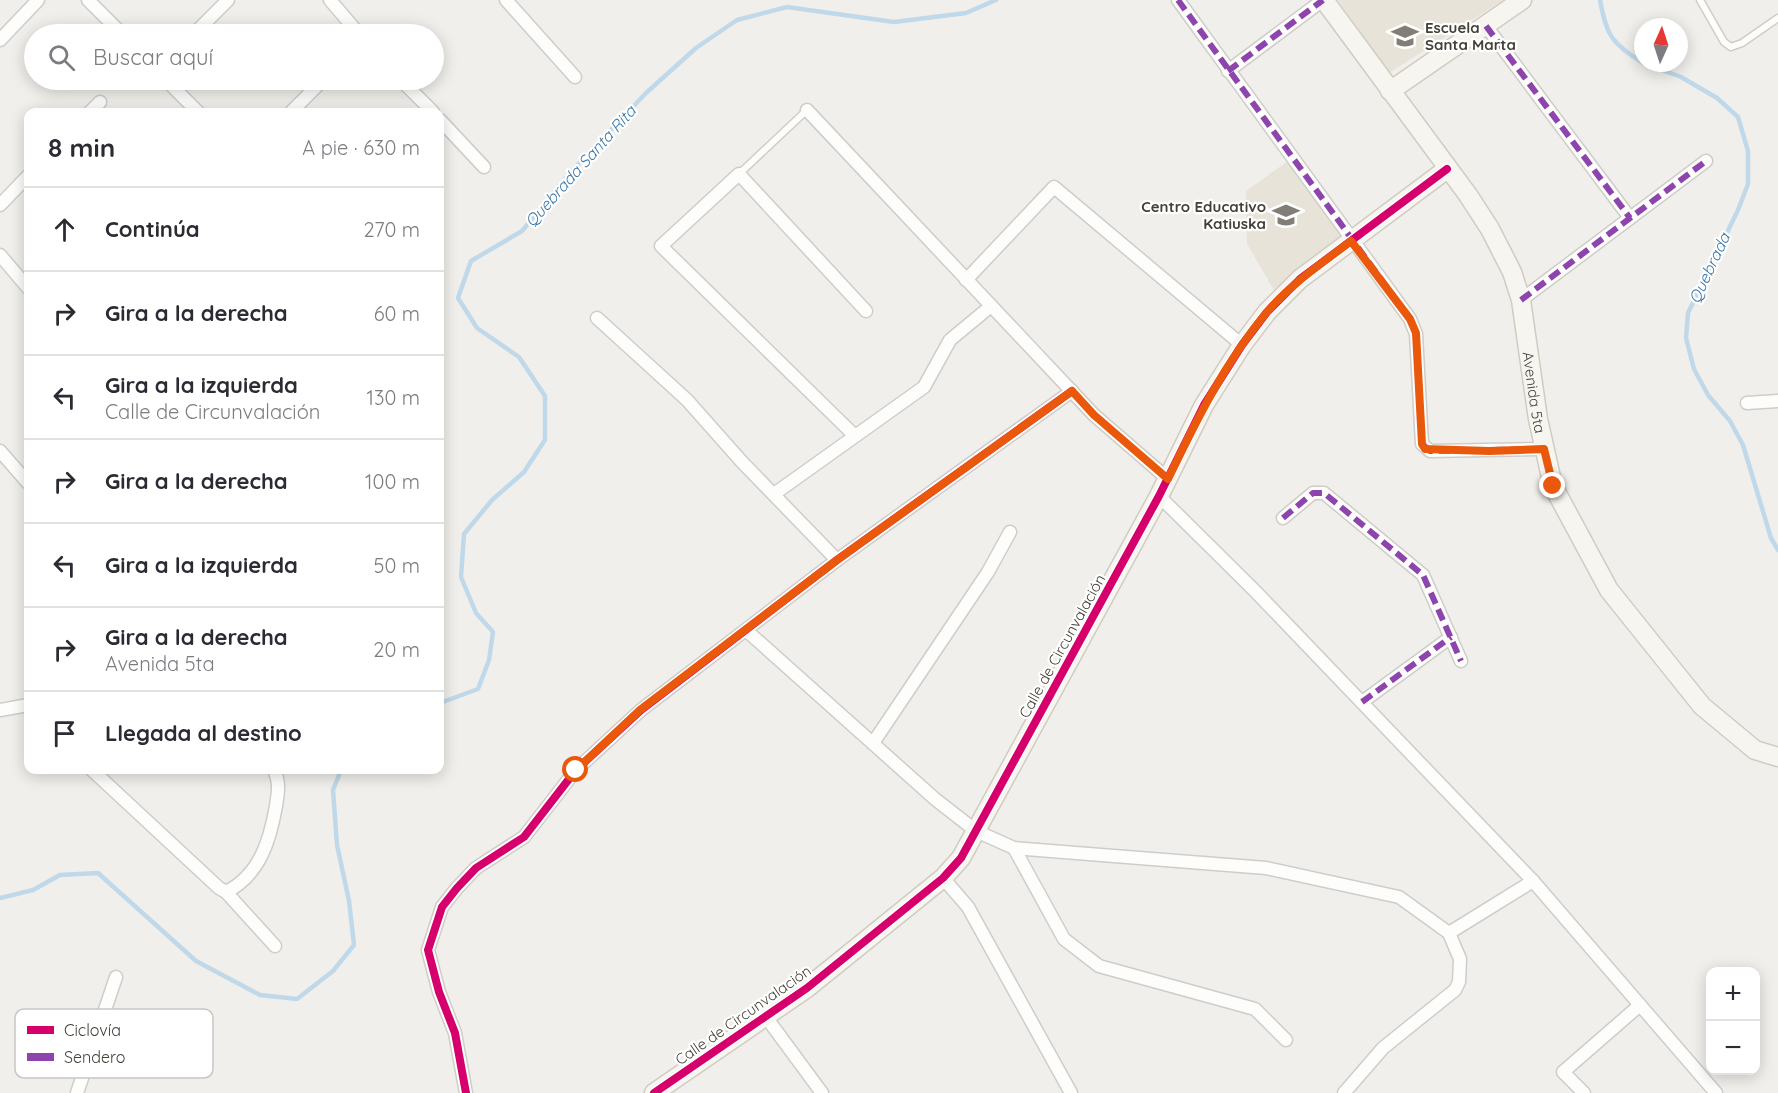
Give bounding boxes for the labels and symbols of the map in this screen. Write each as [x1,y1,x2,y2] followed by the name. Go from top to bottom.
[1425,18,1516,54] place label: Escuela Santa Marta
[1634,18,1688,72] north arrow
[1390,21,1420,51] school or university icon: Escuela Santa Marta
[520,100,641,231] water label: Quebrada Santa Rita
[1141,197,1266,233] place label: Centro Educativo Katiuska
[1271,200,1301,230] school or university icon: Centro Educativo Katiuska
[1684,228,1735,306] water label: Quebrada
[1519,350,1550,435] street label: Avenida 5ta
[1539,472,1565,498] route end
[1015,571,1109,721] street label: Calle de Circunvalación
[562,756,588,782] route start
[671,961,815,1069] street label: Calle de Circunvalación
[15,1009,213,1078] legend
[64,1020,121,1040] text: Ciclovía
[64,1047,126,1067] text: Sendero

